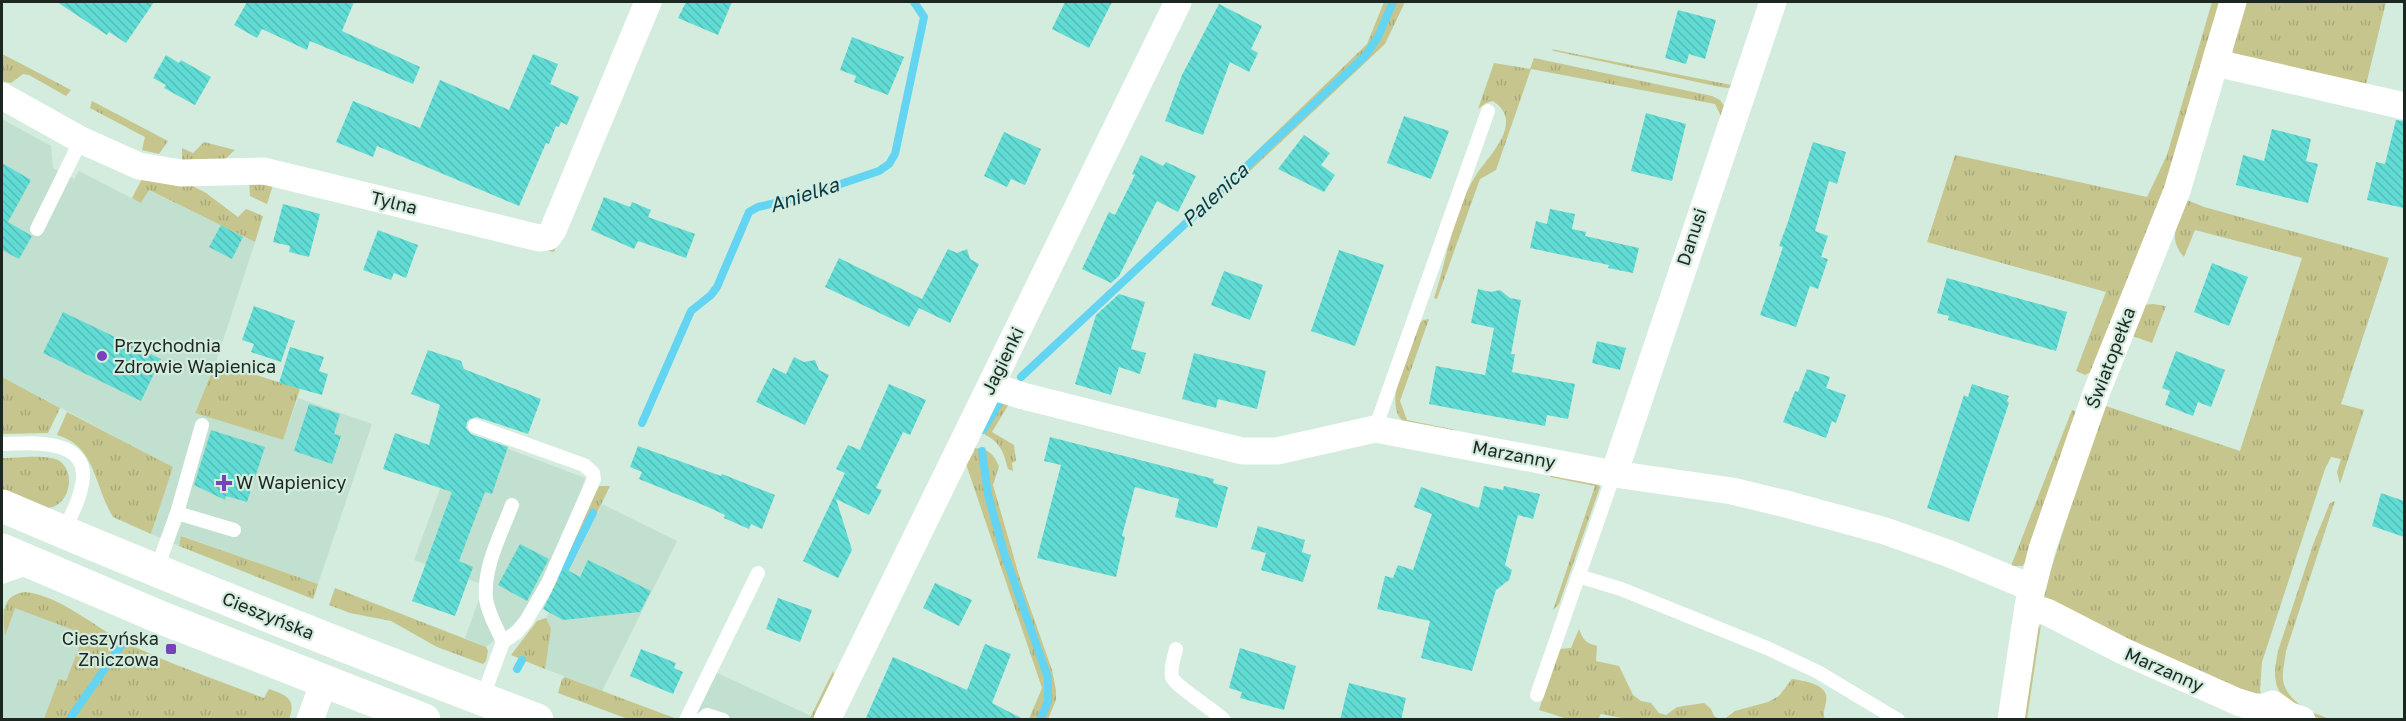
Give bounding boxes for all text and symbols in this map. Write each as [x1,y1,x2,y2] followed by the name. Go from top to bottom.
[1176,157,1253,231] water label: Palenica
[766,171,842,217] water label: Anielka
[369,186,420,218] street label: Tylna
[1671,205,1711,268] street label: Danusi
[2081,304,2139,411] street label: Światopełka
[976,323,1028,398] street label: Jagienki
[114,334,276,377] place label: Przychodnia Zdrowie Wapienica
[95,349,109,363] marker: Przychodnia Zdrowie Wapienica
[1471,435,1558,473] street label: Marzanny
[236,471,346,493] place label: W Wapienicy
[217,476,231,490] marker: W Wapienicy
[219,587,318,643] street label: Cieszyńska
[62,627,159,670] place label: Cieszyńska Zniczowa
[164,642,178,656] marker: Cieszyńska Zniczowa
[2122,642,2207,696] street label: Marzanny

